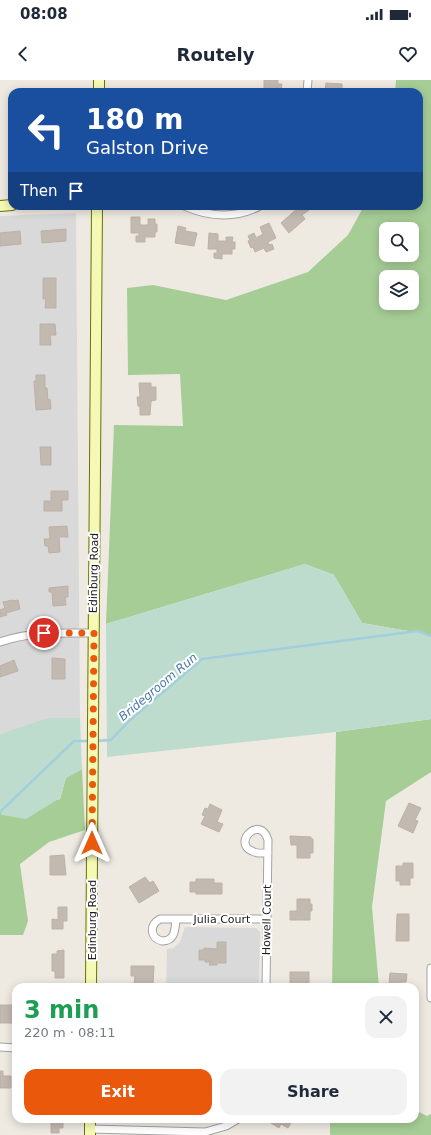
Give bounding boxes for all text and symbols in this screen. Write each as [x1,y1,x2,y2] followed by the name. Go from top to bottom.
[20,5,68,23] text: 08:08
[12,43,34,65] icon: back
[397,43,419,65] icon: heart
[177,44,254,65] text: Routely
[86,103,183,136] text: 180 m
[20,104,72,156] icon: left
[86,137,209,158] text: Galston Drive
[65,180,87,202] icon: arrive
[20,182,57,200] text: Then
[379,222,419,310] map controls
[379,222,419,262] button: search
[379,270,419,310] button: layers
[87,533,101,613] street label: Edinburg Road
[27,616,61,650] pin
[33,622,55,644] icon: arrive
[116,650,200,724] water label: Bridegroom Run
[71,822,113,864] position arrow
[86,880,99,960] street label: Edinburg Road
[260,884,274,955] street label: Howell Court
[193,913,251,926] street label: Julia Court
[24,996,99,1024] text: 3 min
[365,996,407,1038] button: close
[24,1025,115,1040] text: 220 m · 08:11
[24,1069,212,1115] button: Exit
[220,1069,407,1115] button: Share

